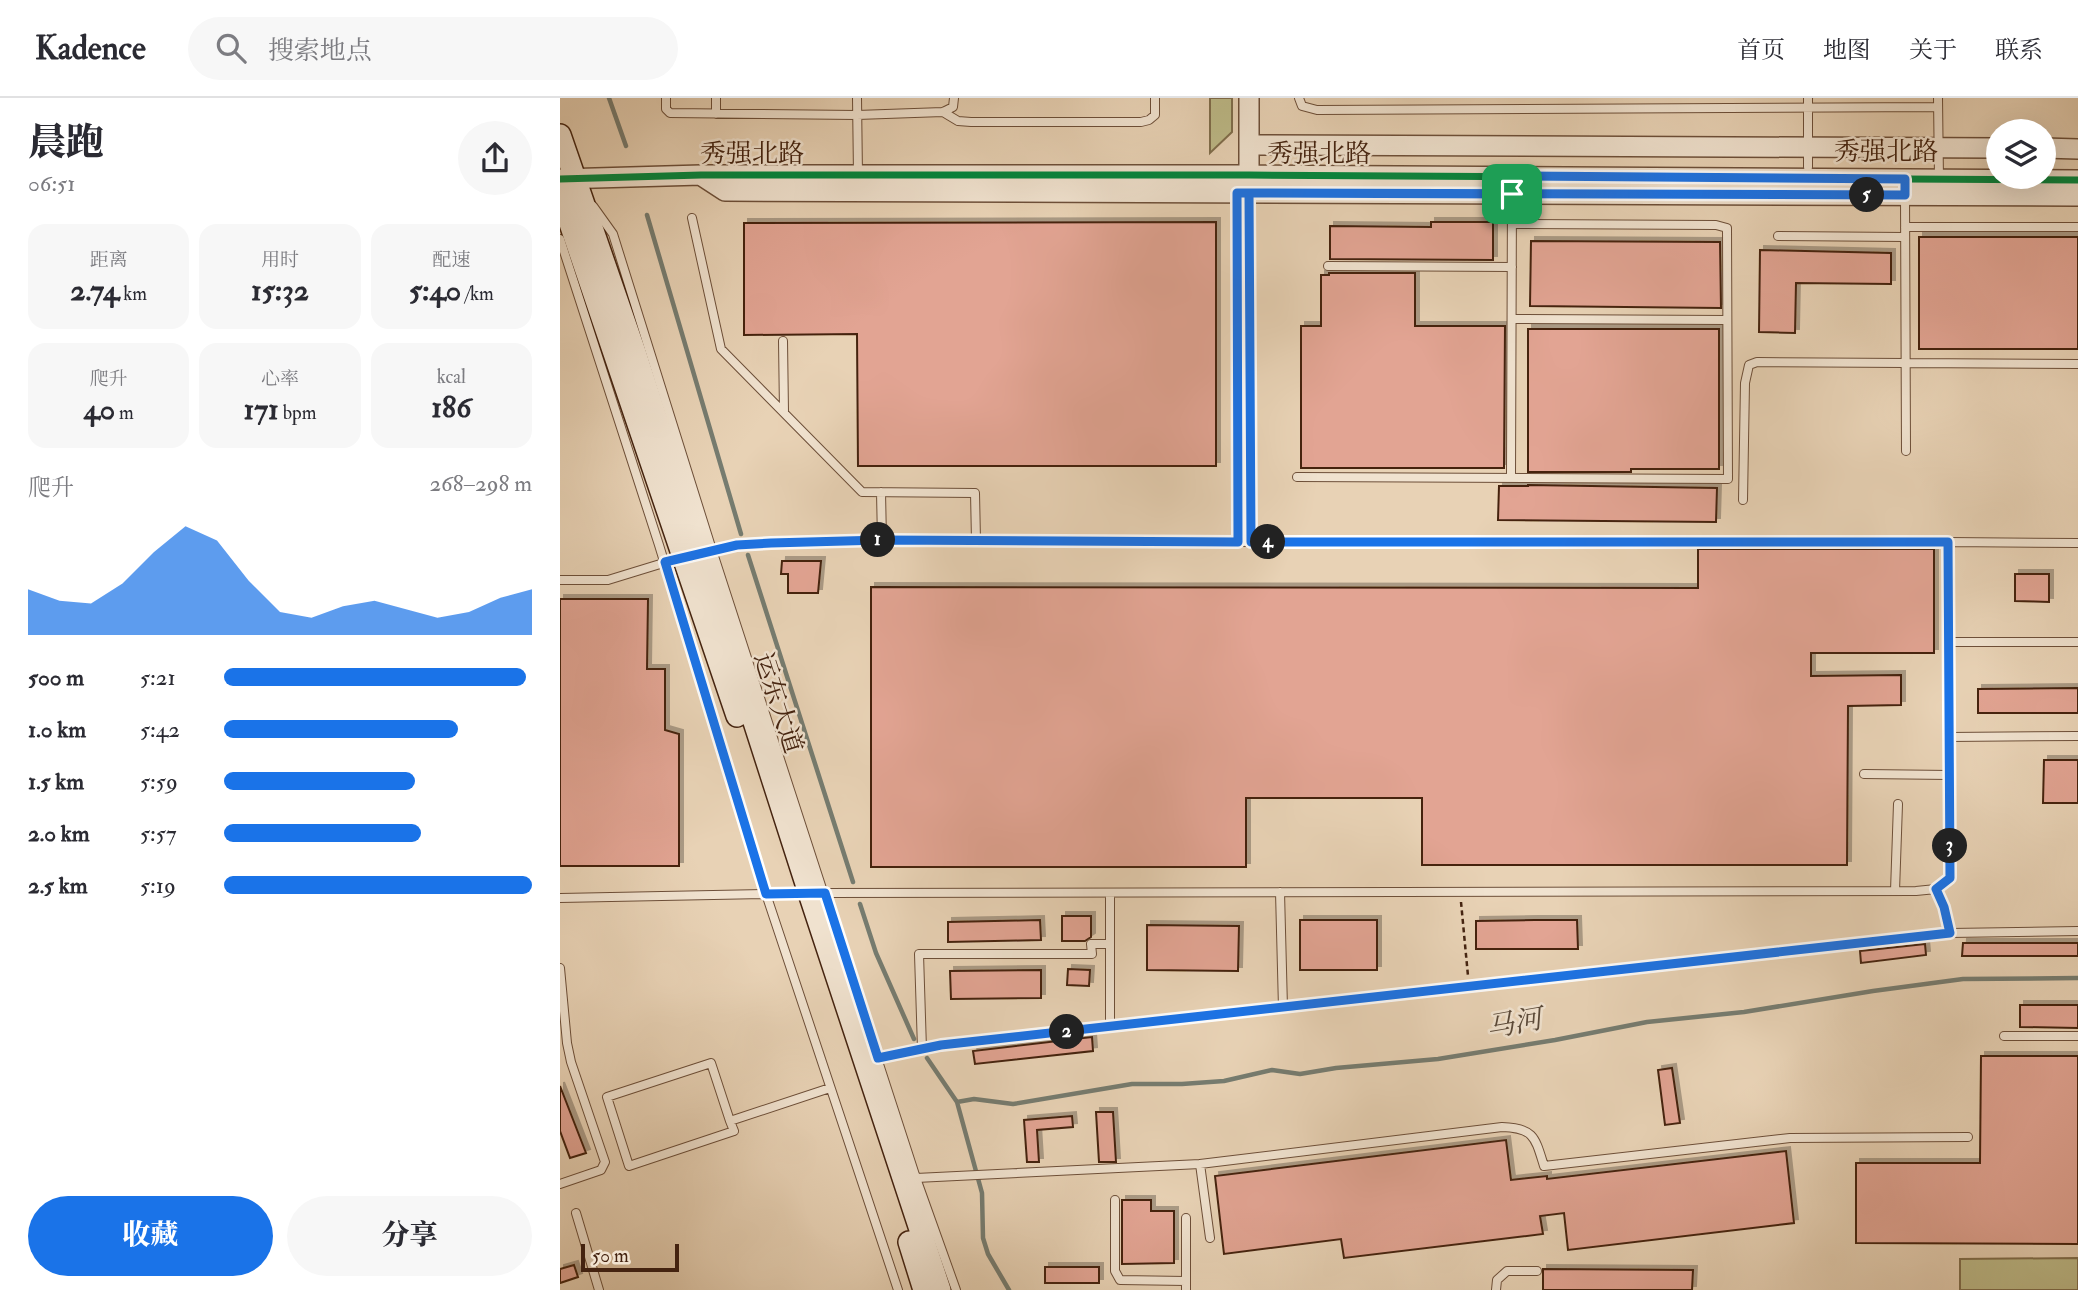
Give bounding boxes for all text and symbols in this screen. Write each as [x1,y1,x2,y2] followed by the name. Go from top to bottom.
[188,17,678,80] search box
[35,28,146,69] text: Kadence
[212,29,250,67] icon: search
[268,35,372,67] text: 搜索地点
[1737,35,1785,66] text: 首页
[1823,35,1871,66] text: 地图
[1909,35,1957,66] text: 关于
[1995,35,2043,66] text: 联系
[28,119,104,167] text: 晨跑
[1986,119,2056,189] map controls
[1986,119,2056,189] button: layers
[458,121,532,195] button: share
[1834,136,1938,168] street label: 秀强北路
[700,138,804,170] street label: 秀强北路
[1267,138,1371,170] street label: 秀强北路
[1482,164,1542,224] pin
[28,169,75,198] text: 06:51
[1493,175,1531,213] icon: arrive
[1850,178,1884,212] pin: 5
[1862,182,1871,206] text: 5
[90,248,128,272] text: 距离
[261,248,299,272] text: 用时
[432,248,470,272] text: 配速
[70,272,119,309] text: 2.74
[251,272,309,309] text: 15:32
[409,272,461,309] text: 5:40
[119,282,147,306] text: km
[461,282,494,306] text: /km
[437,365,466,389] text: kcal
[90,367,128,391] text: 爬升
[261,367,299,391] text: 心率
[431,389,471,426] text: 186
[84,391,115,428] text: 40
[244,391,279,428] text: 171
[115,401,134,425] text: m
[279,401,316,425] text: bpm
[429,469,532,498] text: 268–298 m
[28,473,74,502] text: 爬升
[860,522,896,558] pin: 1
[1250,524,1286,560] pin: 4
[874,527,881,551] text: 1
[1262,529,1273,553] text: 4
[747,649,809,757] street label: 运东大道
[28,663,84,692] text: 500 m
[140,663,176,692] text: 5:21
[28,715,86,744] text: 1.0 km
[140,715,180,744] text: 5:42
[28,767,84,796] text: 1.5 km
[140,767,178,796] text: 5:59
[28,819,90,848] text: 2.0 km
[140,819,176,848] text: 5:57
[1932,828,1968,864] pin: 3
[1946,833,1953,857] text: 3
[28,871,88,900] text: 2.5 km
[140,871,176,900] text: 5:19
[1483,1001,1550,1046] water label: 马河
[1050,1014,1084,1049] pin: 2
[1062,1019,1071,1043] text: 2
[28,1196,273,1276] button: 收藏
[287,1196,532,1276] button: 分享
[581,1241,679,1273] scale bar
[592,1244,629,1268] text: 50 m

